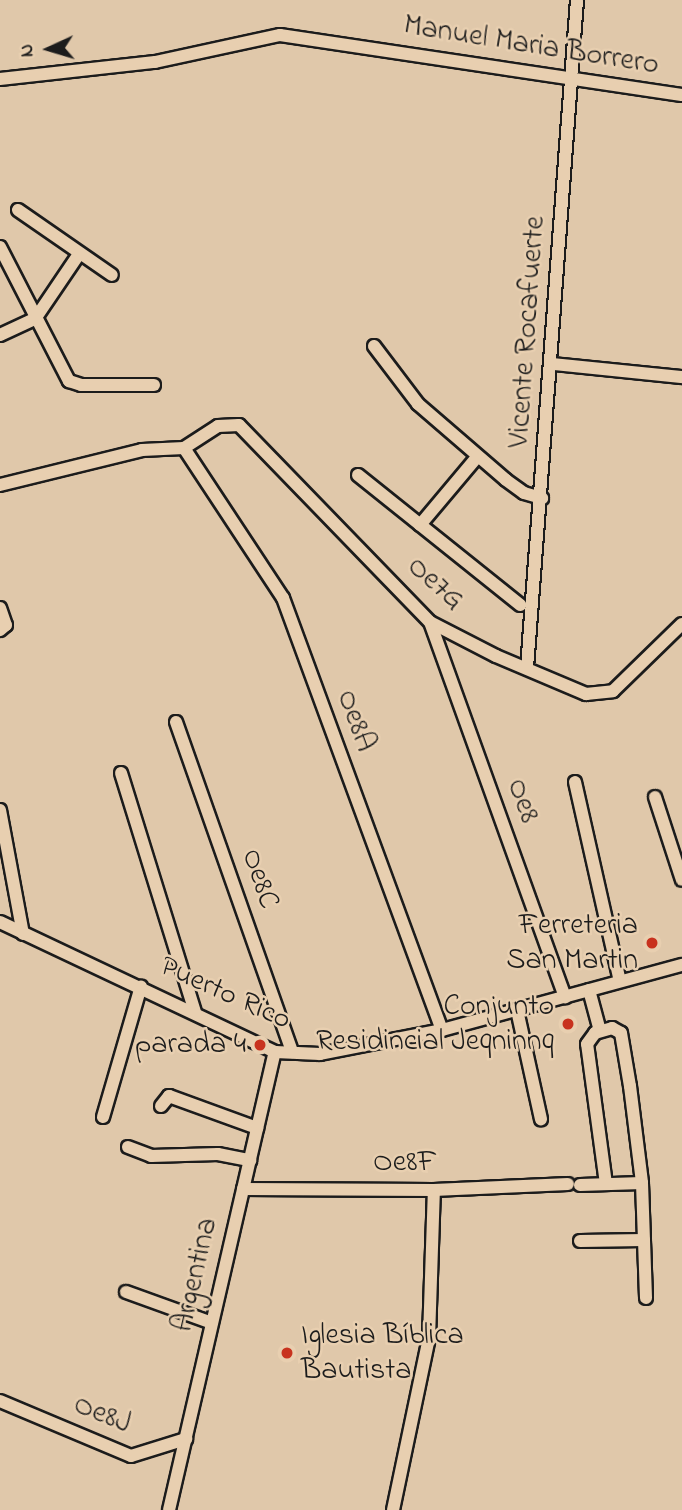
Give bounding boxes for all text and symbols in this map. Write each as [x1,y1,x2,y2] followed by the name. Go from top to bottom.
[401,8,661,84] street label: Manuel Maria Borrero
[14,14,84,84] north arrow
[14,43,41,58] text: N
[502,215,554,449] street label: Vicente Rocafuerte
[399,549,471,619] street label: Oe7G
[327,685,383,757] street label: Oe8A
[497,774,547,828] street label: Oe8
[232,844,286,914] street label: Oe8C
[506,908,638,978] place label: Ferreteria San Martin
[644,935,660,951] marker: Ferreteria San Martin
[154,949,296,1039] street label: Puerto Rico
[316,989,554,1060] place label: Conjunto Residincial Jeqninnq
[560,1016,576,1032] marker: Conjunto Residincial Jeqninnq
[135,1027,246,1063] place label: parada 4
[252,1037,268,1053] marker: parada 4
[373,1145,437,1181] street label: Oe8F
[165,1214,227,1336] street label: Argentina
[301,1318,464,1388] place label: Iglesia Bíblica Bautista
[279,1345,295,1361] marker: Iglesia Bíblica Bautista
[68,1387,136,1443] street label: Oe8J

